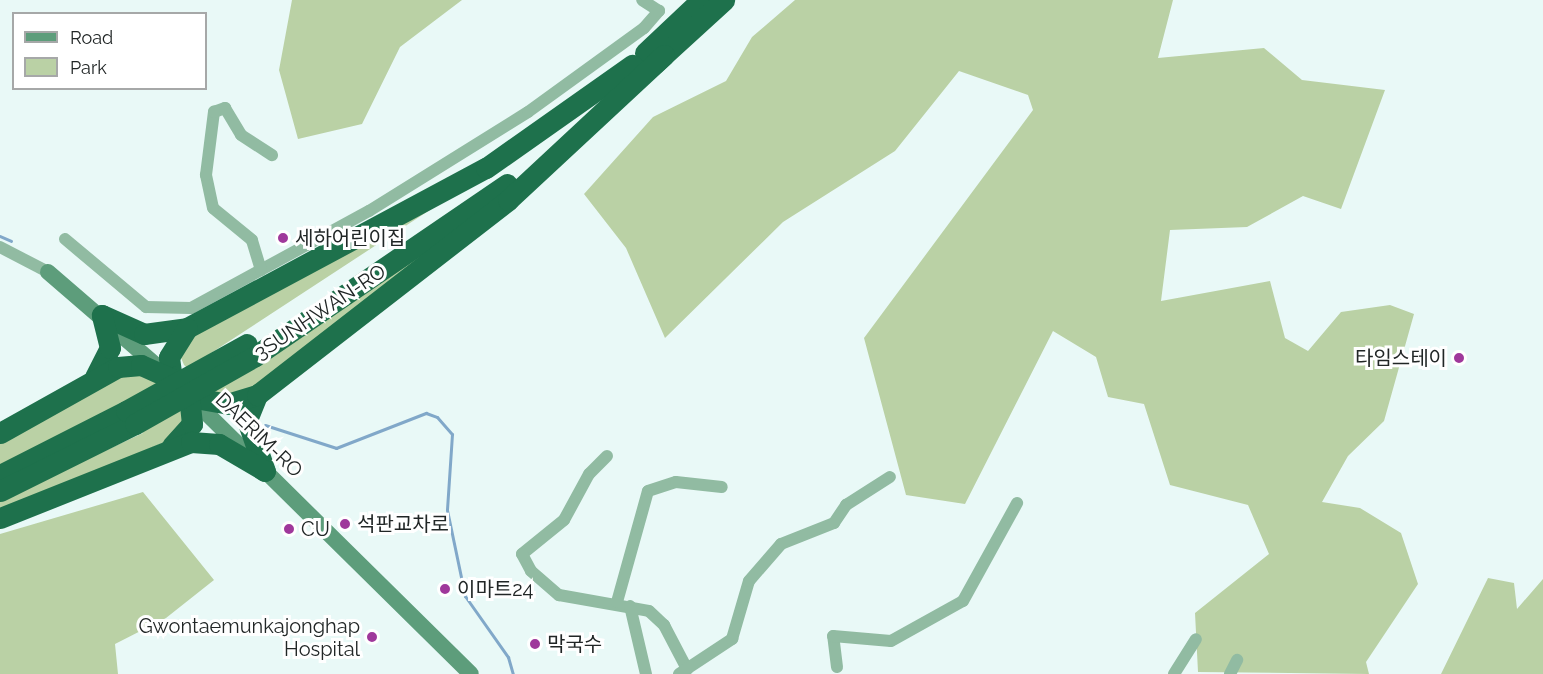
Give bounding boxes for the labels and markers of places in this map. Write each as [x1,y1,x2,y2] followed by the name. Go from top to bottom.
[295,226,405,250] place label: 세하어린이집
[276,231,290,245] marker: 세하어린이집
[1355,346,1447,370] place label: 타임스테이
[1452,351,1466,365] marker: 타임스테이
[357,512,449,536] place label: 석판교차로
[301,517,330,541] place label: CU
[338,517,352,531] marker: 석판교차로
[282,522,296,536] marker: CU
[457,577,534,601] place label: 이마트24
[438,582,452,596] marker: 이마트24
[138,614,360,661] place label: Gwontaemunkajonghap Hospital
[365,630,379,644] marker: Gwontaemunkajonghap Hospital
[547,632,602,656] place label: 막국수
[528,637,542,651] marker: 막국수

